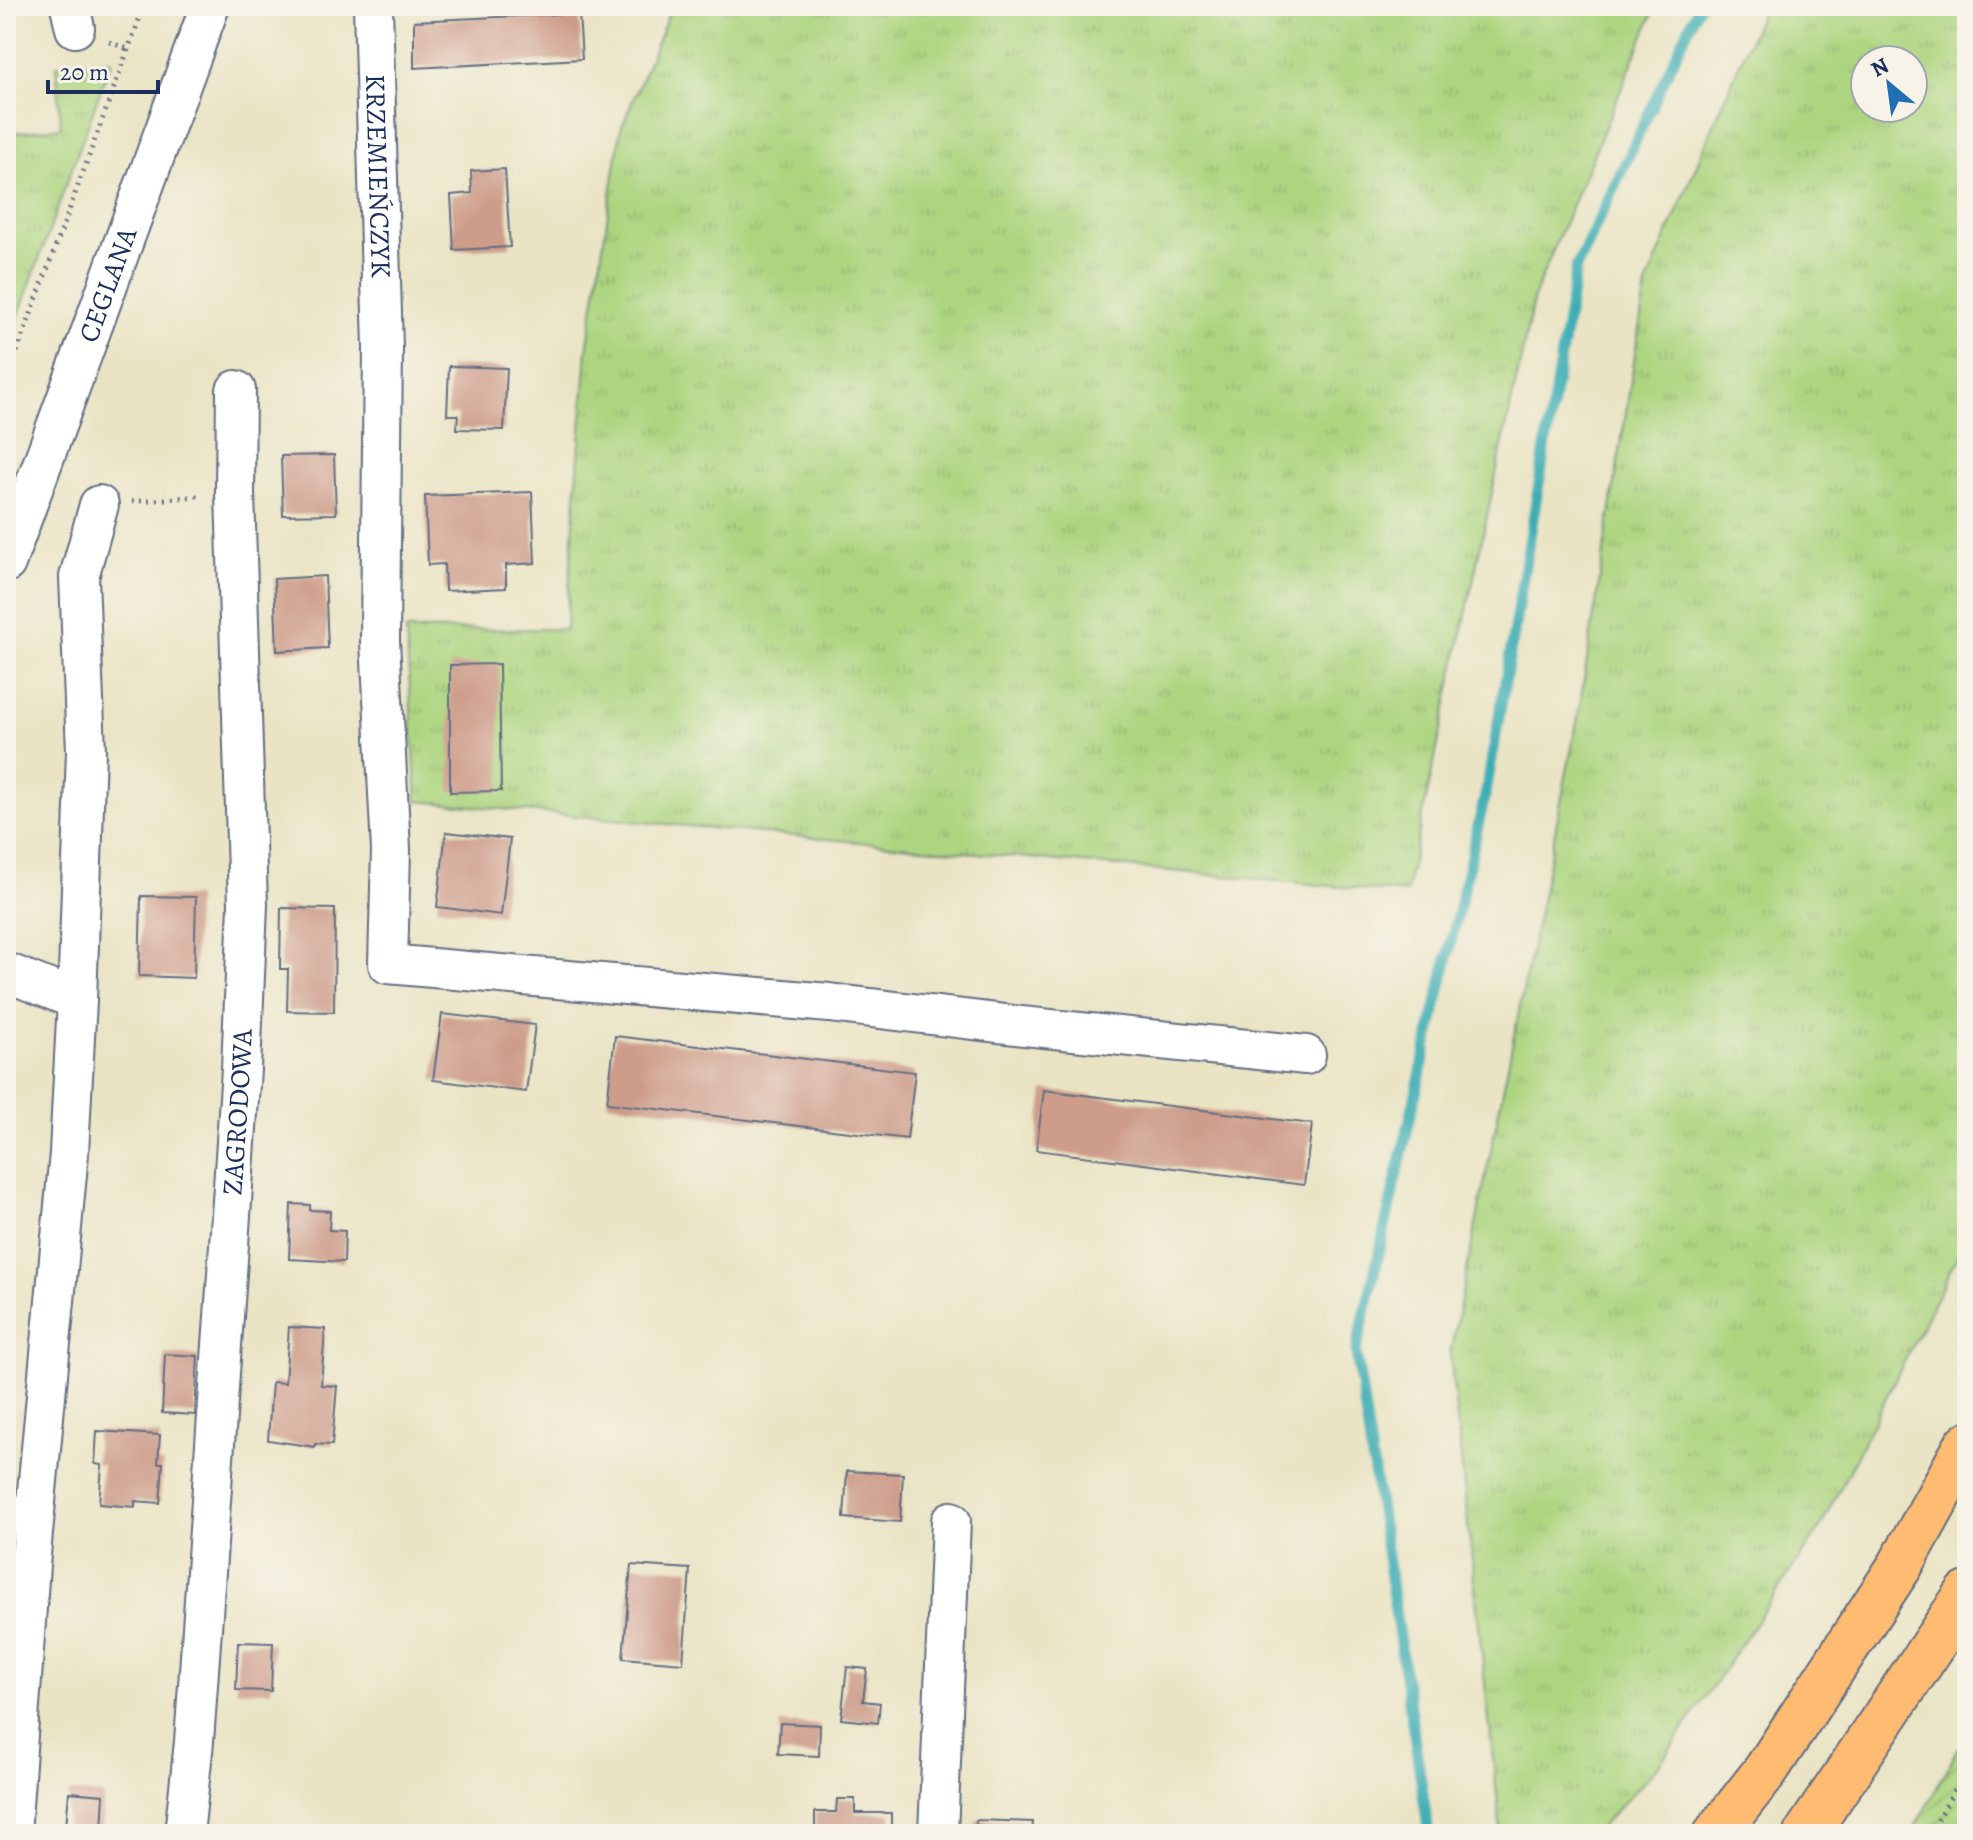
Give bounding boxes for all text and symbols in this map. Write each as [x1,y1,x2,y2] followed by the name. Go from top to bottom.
[48,44,158,94] scale bar
[1849,44,1929,124] north arrow
[1866,50,1894,84] text: N
[60,56,109,88] text: 20 m
[356,74,400,279] street label: KRZEMIEŃCZYK
[69,222,146,348] street label: CEGLANA
[213,1028,262,1196] street label: ZAGRODOWA

